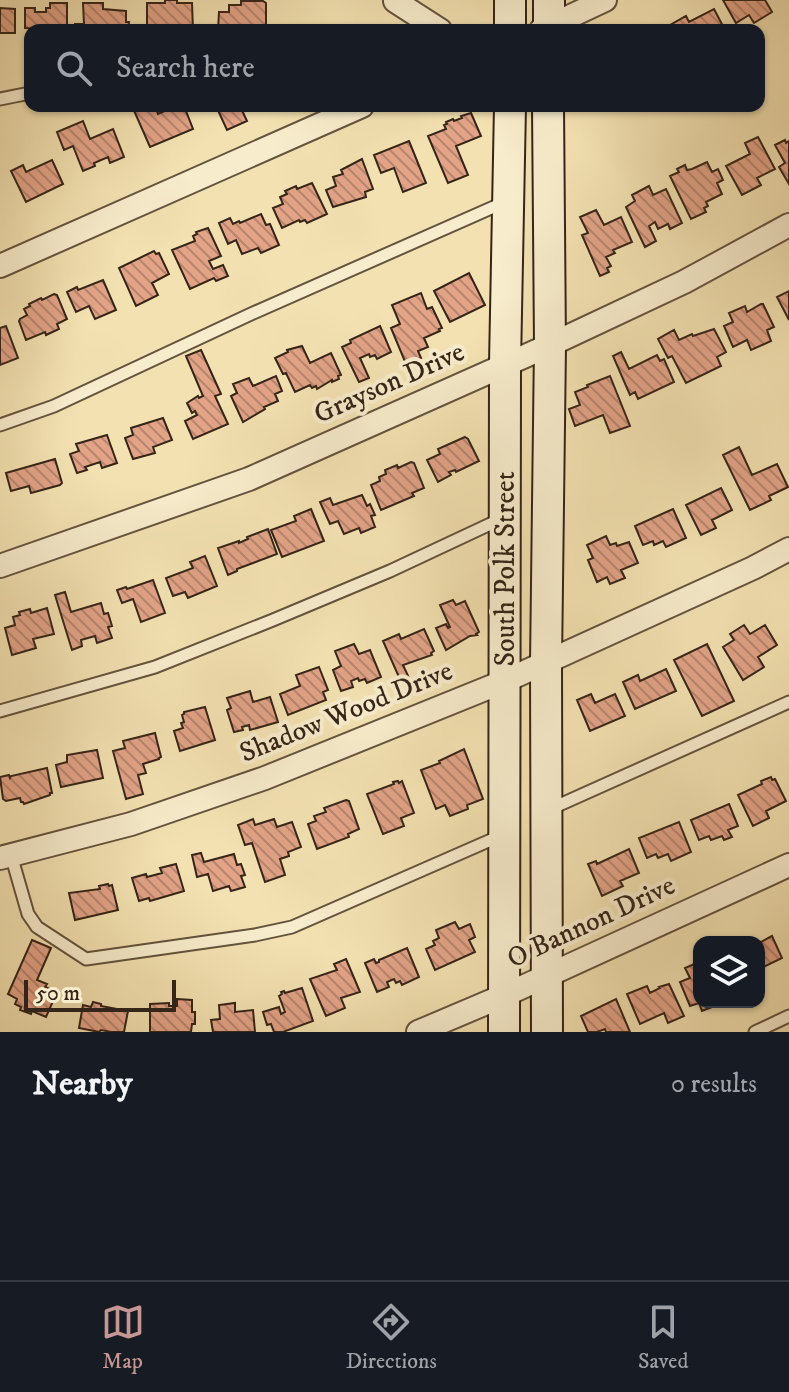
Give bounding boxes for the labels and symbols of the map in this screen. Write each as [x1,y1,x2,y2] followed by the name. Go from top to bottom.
[308,334,470,432] street label: Grayson Drive
[488,471,523,667] street label: South Polk Street
[234,653,458,771] street label: Shadow Wood Drive
[501,868,681,976] street label: O Bannon Drive
[24,976,176,1012] scale bar

